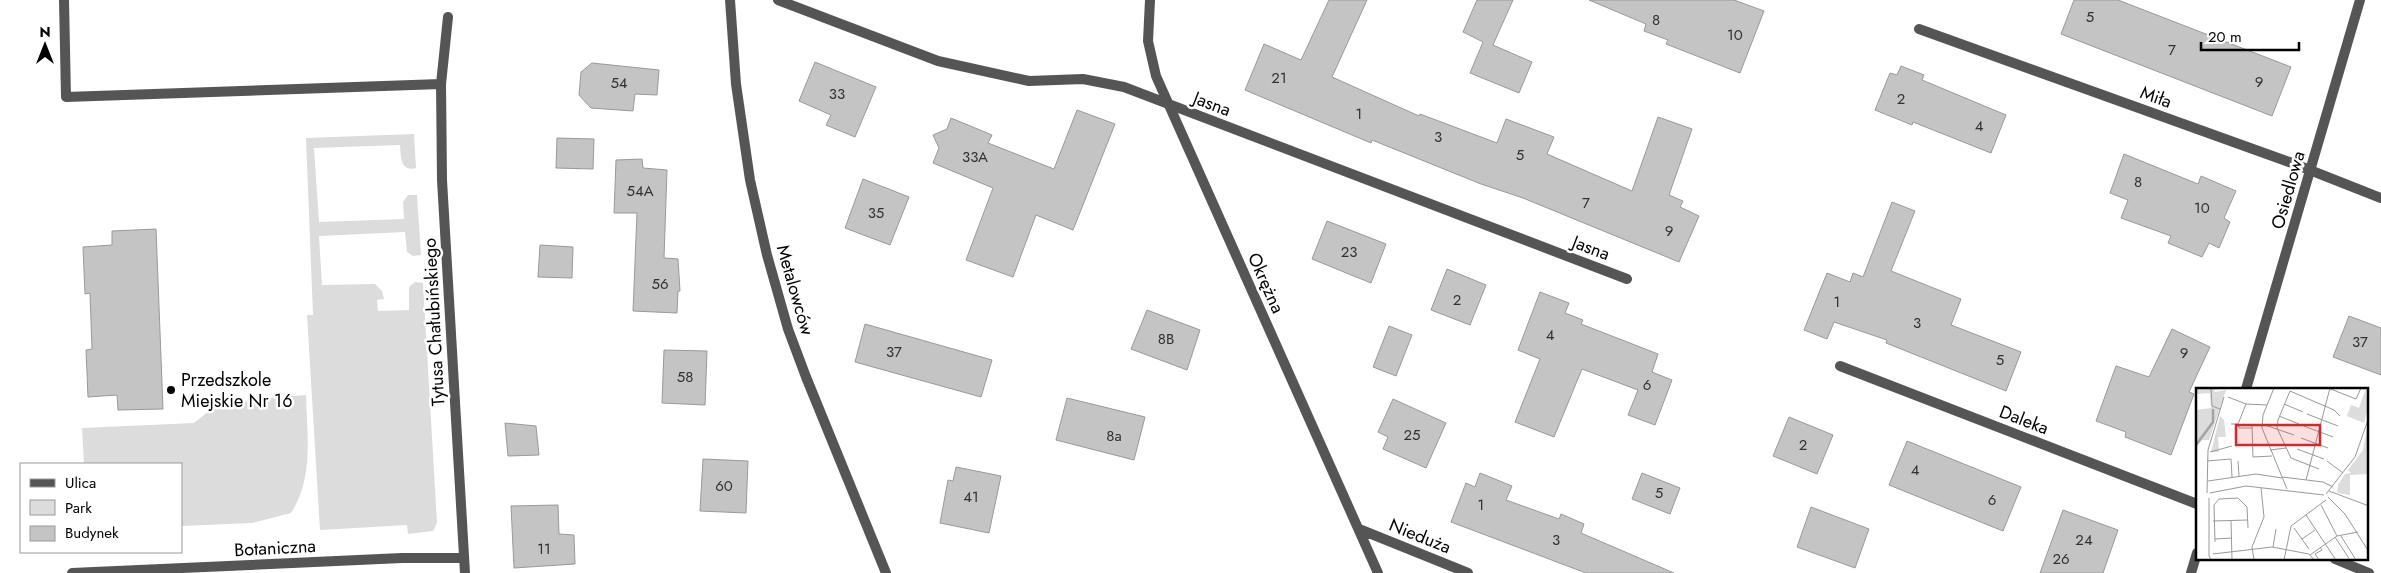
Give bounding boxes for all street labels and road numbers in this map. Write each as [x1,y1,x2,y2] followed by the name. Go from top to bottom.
[2136,79,2176,115] street label: Miła
[1188,84,1235,123] street label: Jasna
[2264,148,2312,232] street label: Osiedlowa
[1567,228,1614,267] street label: Jasna
[417,237,451,407] street label: Tytusa Chałubińskiego
[770,242,821,339] street label: Metalowców
[1241,249,1291,317] street label: Okrężna
[1996,399,2052,441] street label: Daleka
[1385,512,1455,560] street label: Nieduża
[233,533,317,563] street label: Botaniczna

